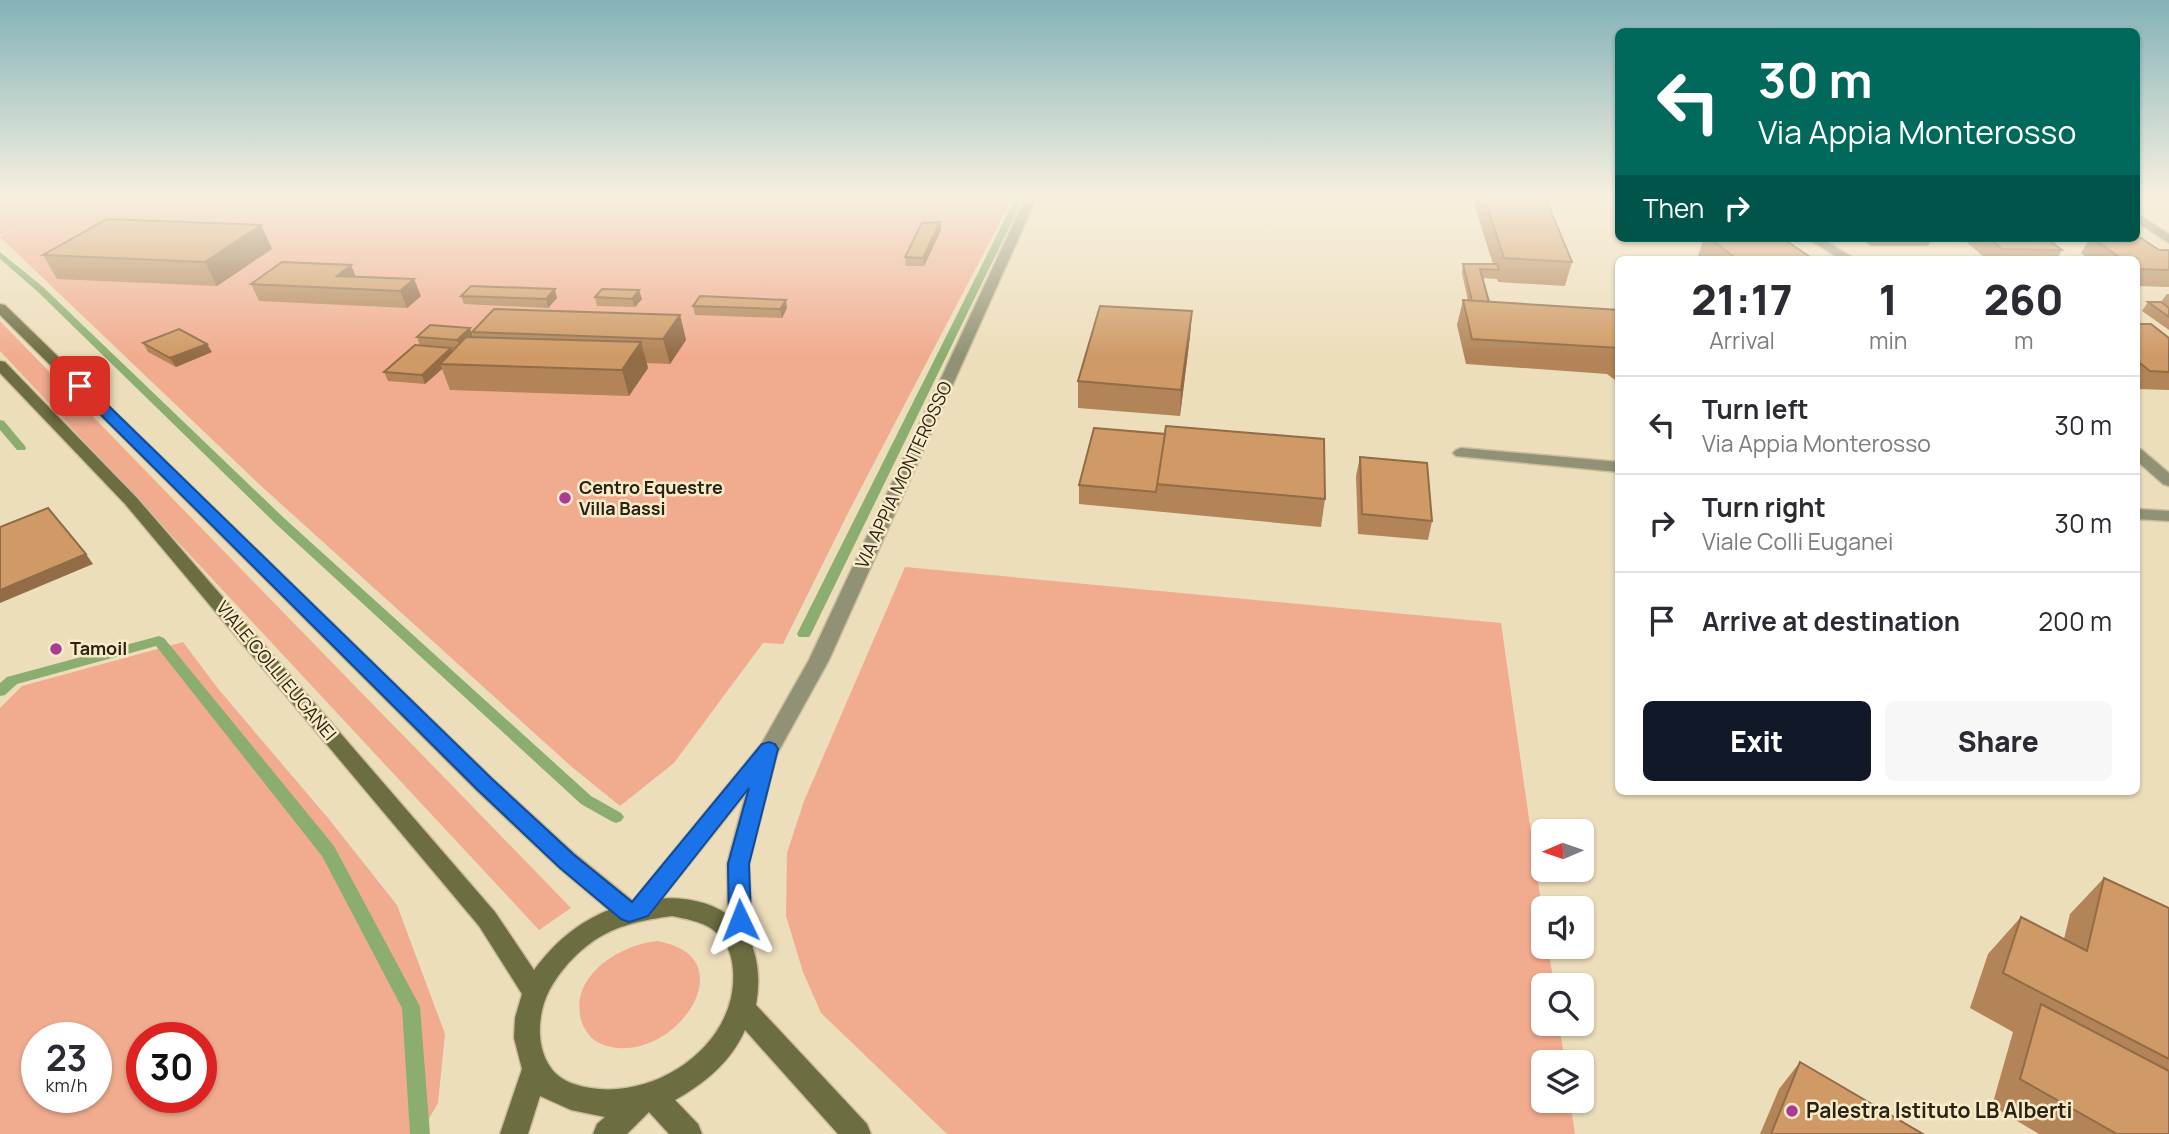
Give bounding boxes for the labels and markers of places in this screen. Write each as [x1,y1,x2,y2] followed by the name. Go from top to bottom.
[50,356,110,416] pin
[579,475,723,520] place label: Centro Equestre Villa Bassi
[557,490,573,506] marker: Centro Equestre Villa Bassi
[70,636,127,660] place label: Tamoil
[48,641,64,657] marker: Tamoil
[1806,1096,2072,1124] place label: Palestra Istituto LB Alberti
[1784,1103,1800,1119] marker: Palestra Istituto LB Alberti

